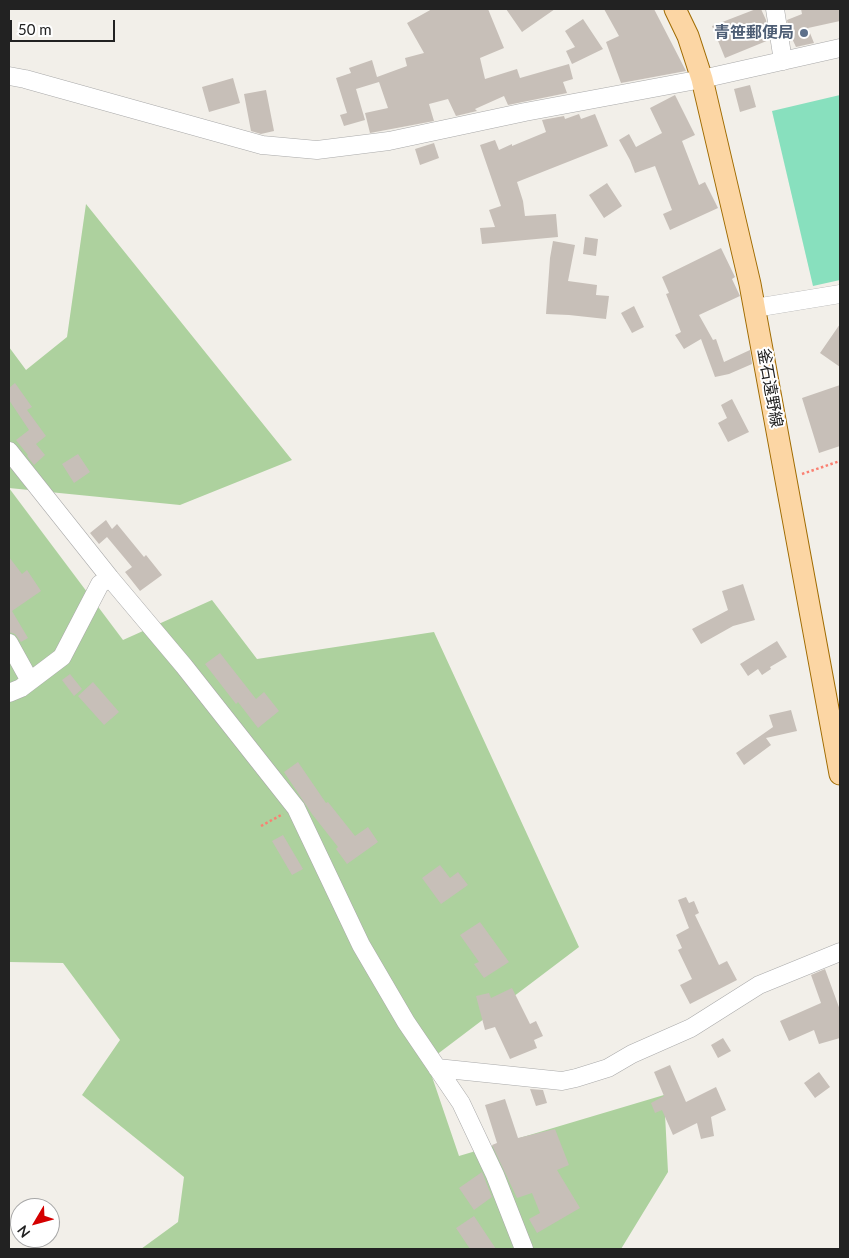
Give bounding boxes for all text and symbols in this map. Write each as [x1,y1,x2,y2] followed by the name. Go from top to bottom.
[12,10,118,42] scale bar
[18,20,52,38] text: 50 m
[714,23,794,43] place label: 青笹郵便局
[798,27,810,39] marker: 青笹郵便局
[754,347,786,429] street label: 釜石遠野線
[10,1198,60,1248] north arrow
[13,1222,33,1241] text: N

